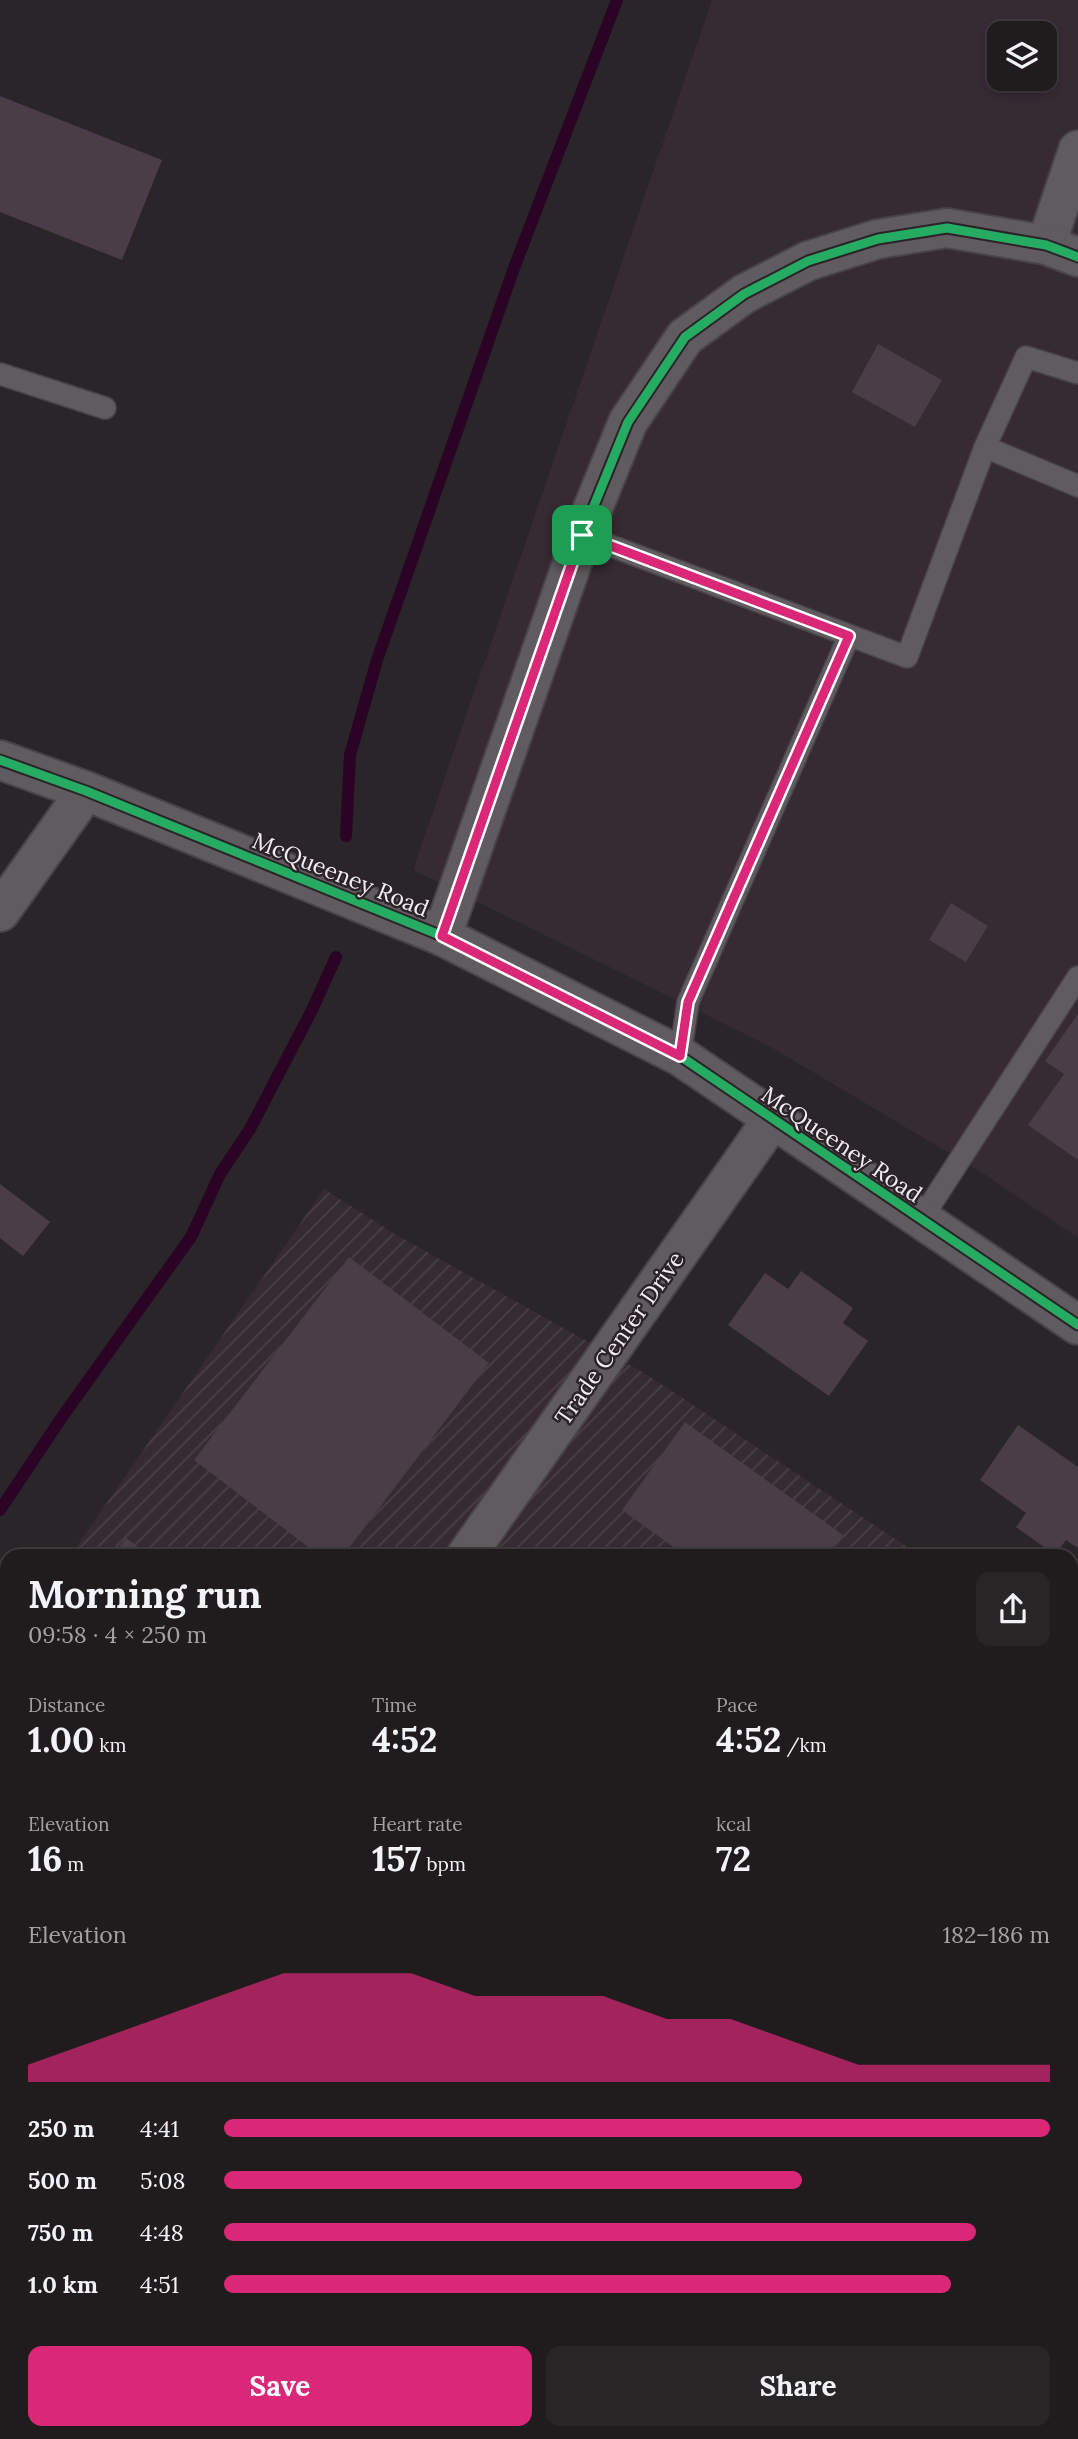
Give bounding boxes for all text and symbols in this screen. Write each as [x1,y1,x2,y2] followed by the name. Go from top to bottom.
[987,21,1057,91] map controls
[987,21,1057,91] button: layers
[552,505,612,565] pin
[563,516,601,554] icon: arrive
[249,825,434,923] street label: McQueeney Road
[756,1079,928,1209] street label: McQueeney Road
[548,1246,690,1430] street label: Trade Center Drive
[28,1570,262,1618] text: Morning run
[976,1572,1050,1646] button: share
[28,1620,207,1649] text: 09:58 · 4 × 250 m
[28,1693,105,1717] text: Distance
[372,1693,417,1717] text: Time
[716,1693,758,1717] text: Pace
[28,1717,94,1762] text: 1.00
[372,1717,437,1762] text: 4:52
[716,1717,781,1762] text: 4:52
[94,1733,127,1757] text: km
[781,1733,827,1757] text: /km
[28,1812,110,1836] text: Elevation
[372,1812,463,1836] text: Heart rate
[716,1812,751,1836] text: kcal
[28,1836,62,1881] text: 16
[372,1836,422,1881] text: 157
[716,1836,751,1881] text: 72
[62,1852,84,1876] text: m
[422,1852,466,1876] text: bpm
[28,1920,127,1949] text: Elevation
[943,1920,1050,1949] text: 182–186 m
[28,2114,95,2143] text: 250 m
[140,2114,179,2143] text: 4:41
[28,2166,97,2195] text: 500 m
[140,2166,186,2195] text: 5:08
[28,2218,93,2247] text: 750 m
[140,2218,184,2247] text: 4:48
[28,2270,98,2299] text: 1.0 km
[140,2270,179,2299] text: 4:51
[28,2346,532,2426] button: Save
[546,2346,1050,2426] button: Share

